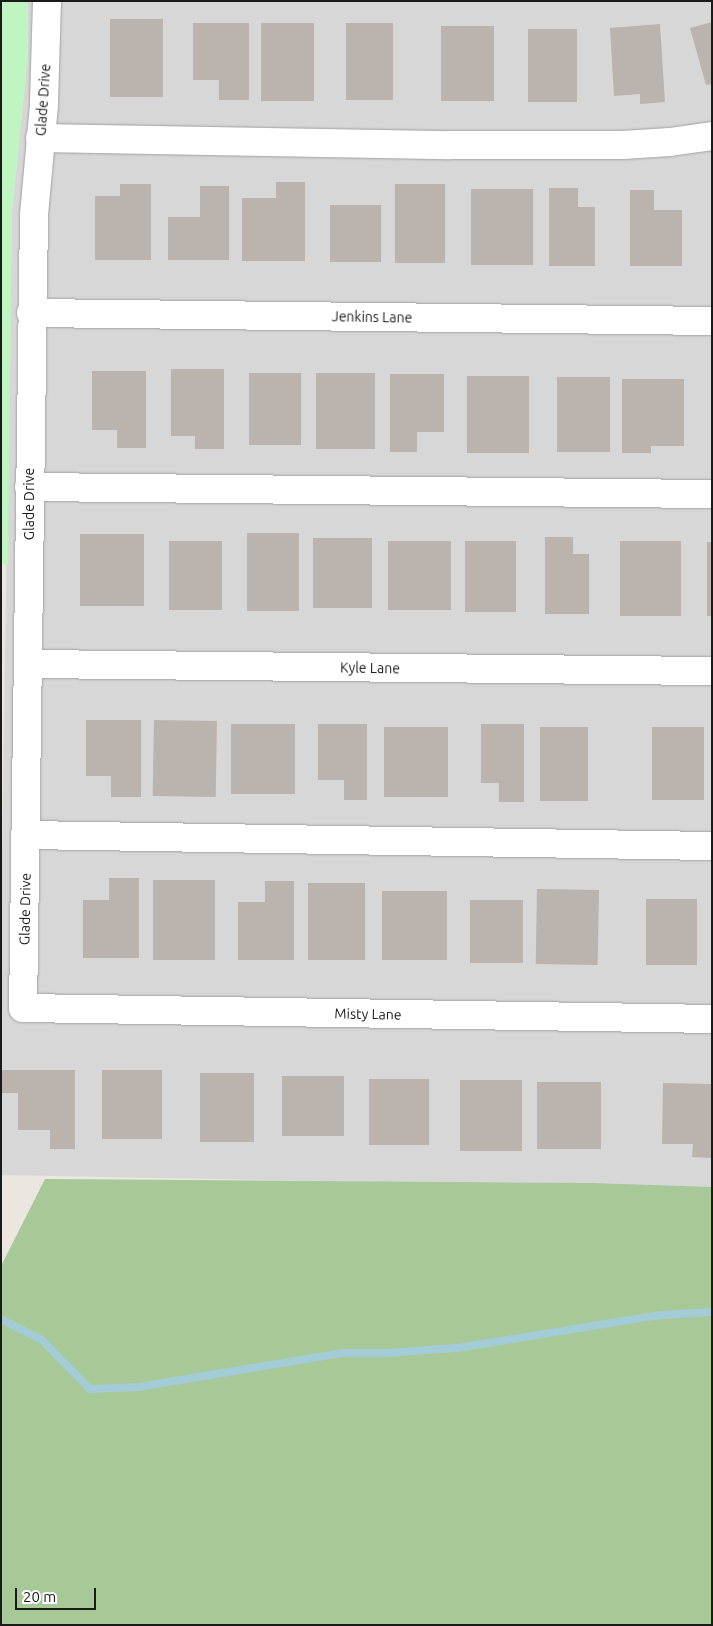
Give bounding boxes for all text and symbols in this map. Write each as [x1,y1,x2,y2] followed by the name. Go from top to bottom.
[32,63,54,137] street label: Glade Drive
[332,308,412,326] street label: Jenkins Lane
[21,468,37,540] street label: Glade Drive
[340,659,400,677] street label: Kyle Lane
[16,873,34,945] street label: Glade Drive
[334,1005,402,1023] street label: Misty Lane
[18,1578,99,1610] scale bar
[23,1588,56,1605] text: 20 m

